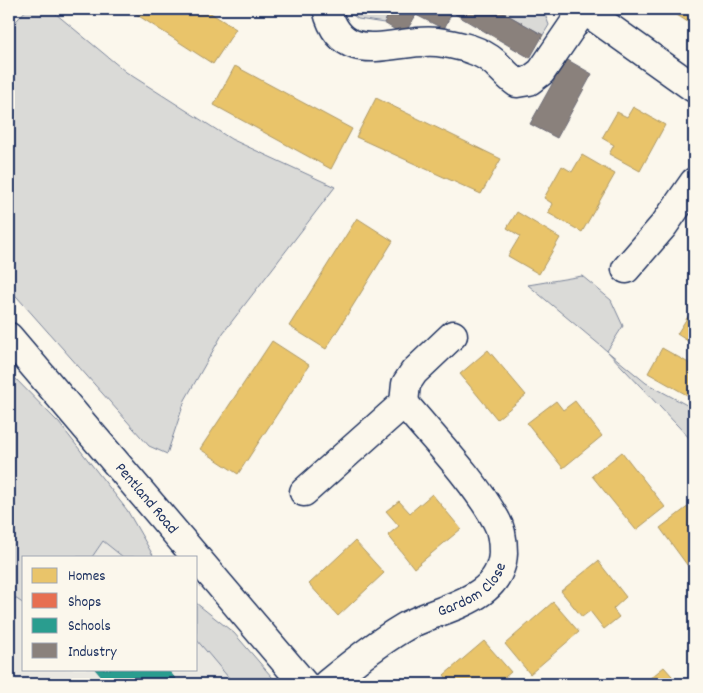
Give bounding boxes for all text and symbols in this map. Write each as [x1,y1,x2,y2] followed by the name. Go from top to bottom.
[109,458,183,539] street label: Pentland Road
[22,556,198,670] legend
[434,560,513,623] street label: Gardom Close
[68,566,106,588] text: Homes
[68,592,101,614] text: Shops
[68,616,111,638] text: Schools
[68,642,117,664] text: Industry

